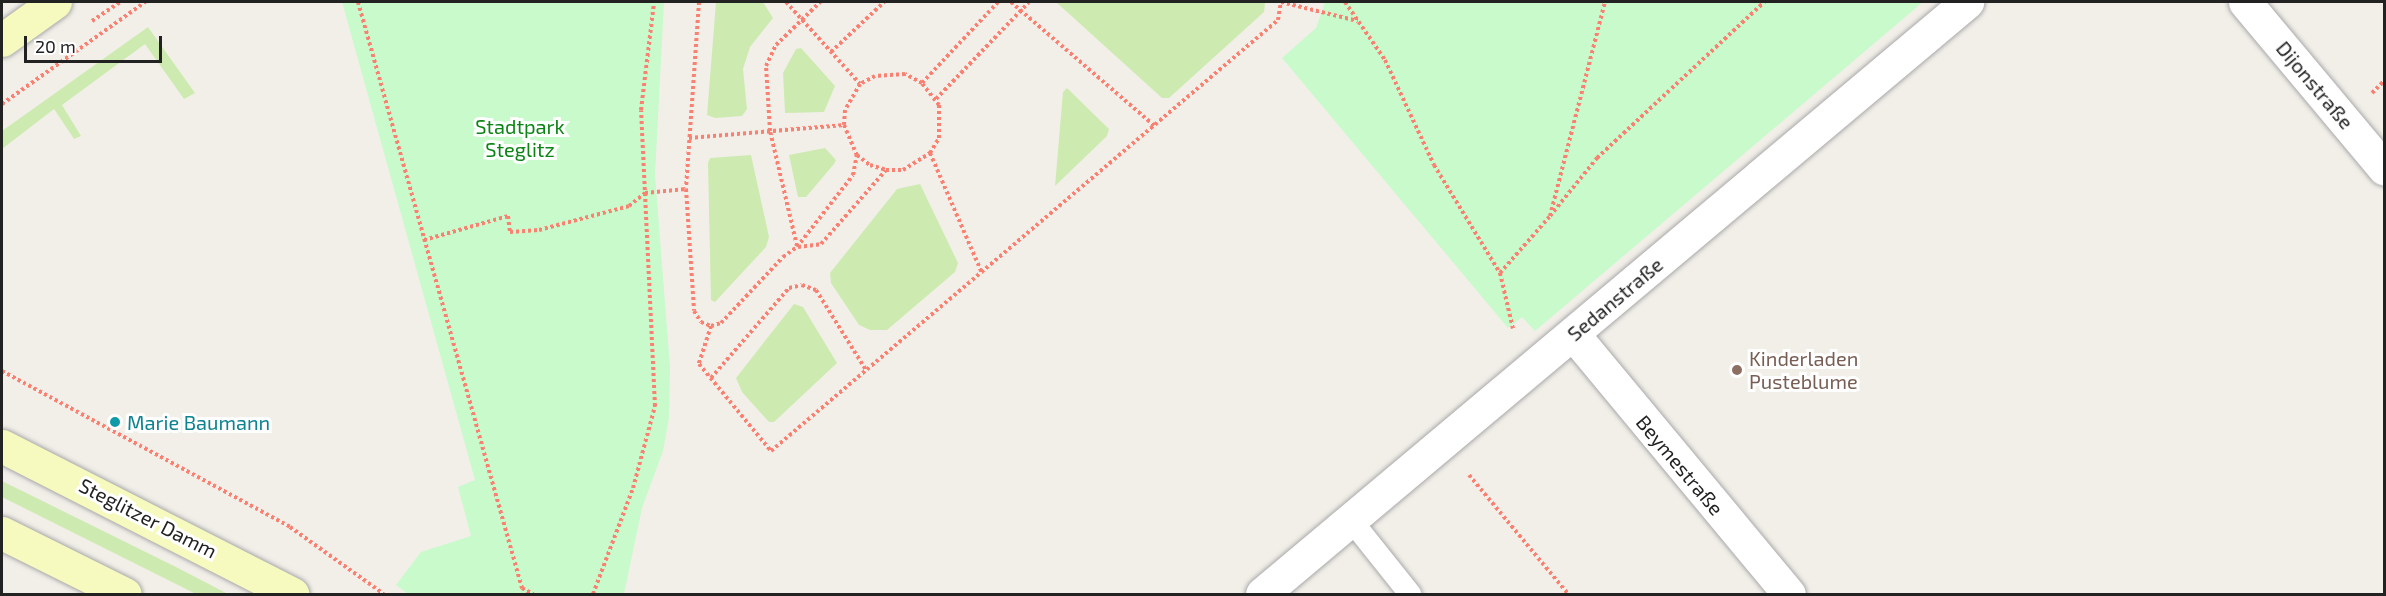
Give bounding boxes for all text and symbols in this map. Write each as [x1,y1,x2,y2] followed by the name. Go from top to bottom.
[27,24,165,62] scale bar
[35,35,76,57] text: 20 m
[2271,36,2359,134] street label: Dijonstraße
[475,114,565,161] park label: Stadtpark Steglitz
[1562,252,1668,346] street label: Sedanstraße
[1749,346,1858,393] place label: Kinderladen Pusteblume
[1730,363,1744,377] marker: Kinderladen Pusteblume
[127,410,270,434] place label: Marie Baumann
[1631,410,1729,520] street label: Beymestraße
[108,415,122,429] marker: Marie Baumann
[75,473,221,563] street label: Steglitzer Damm

